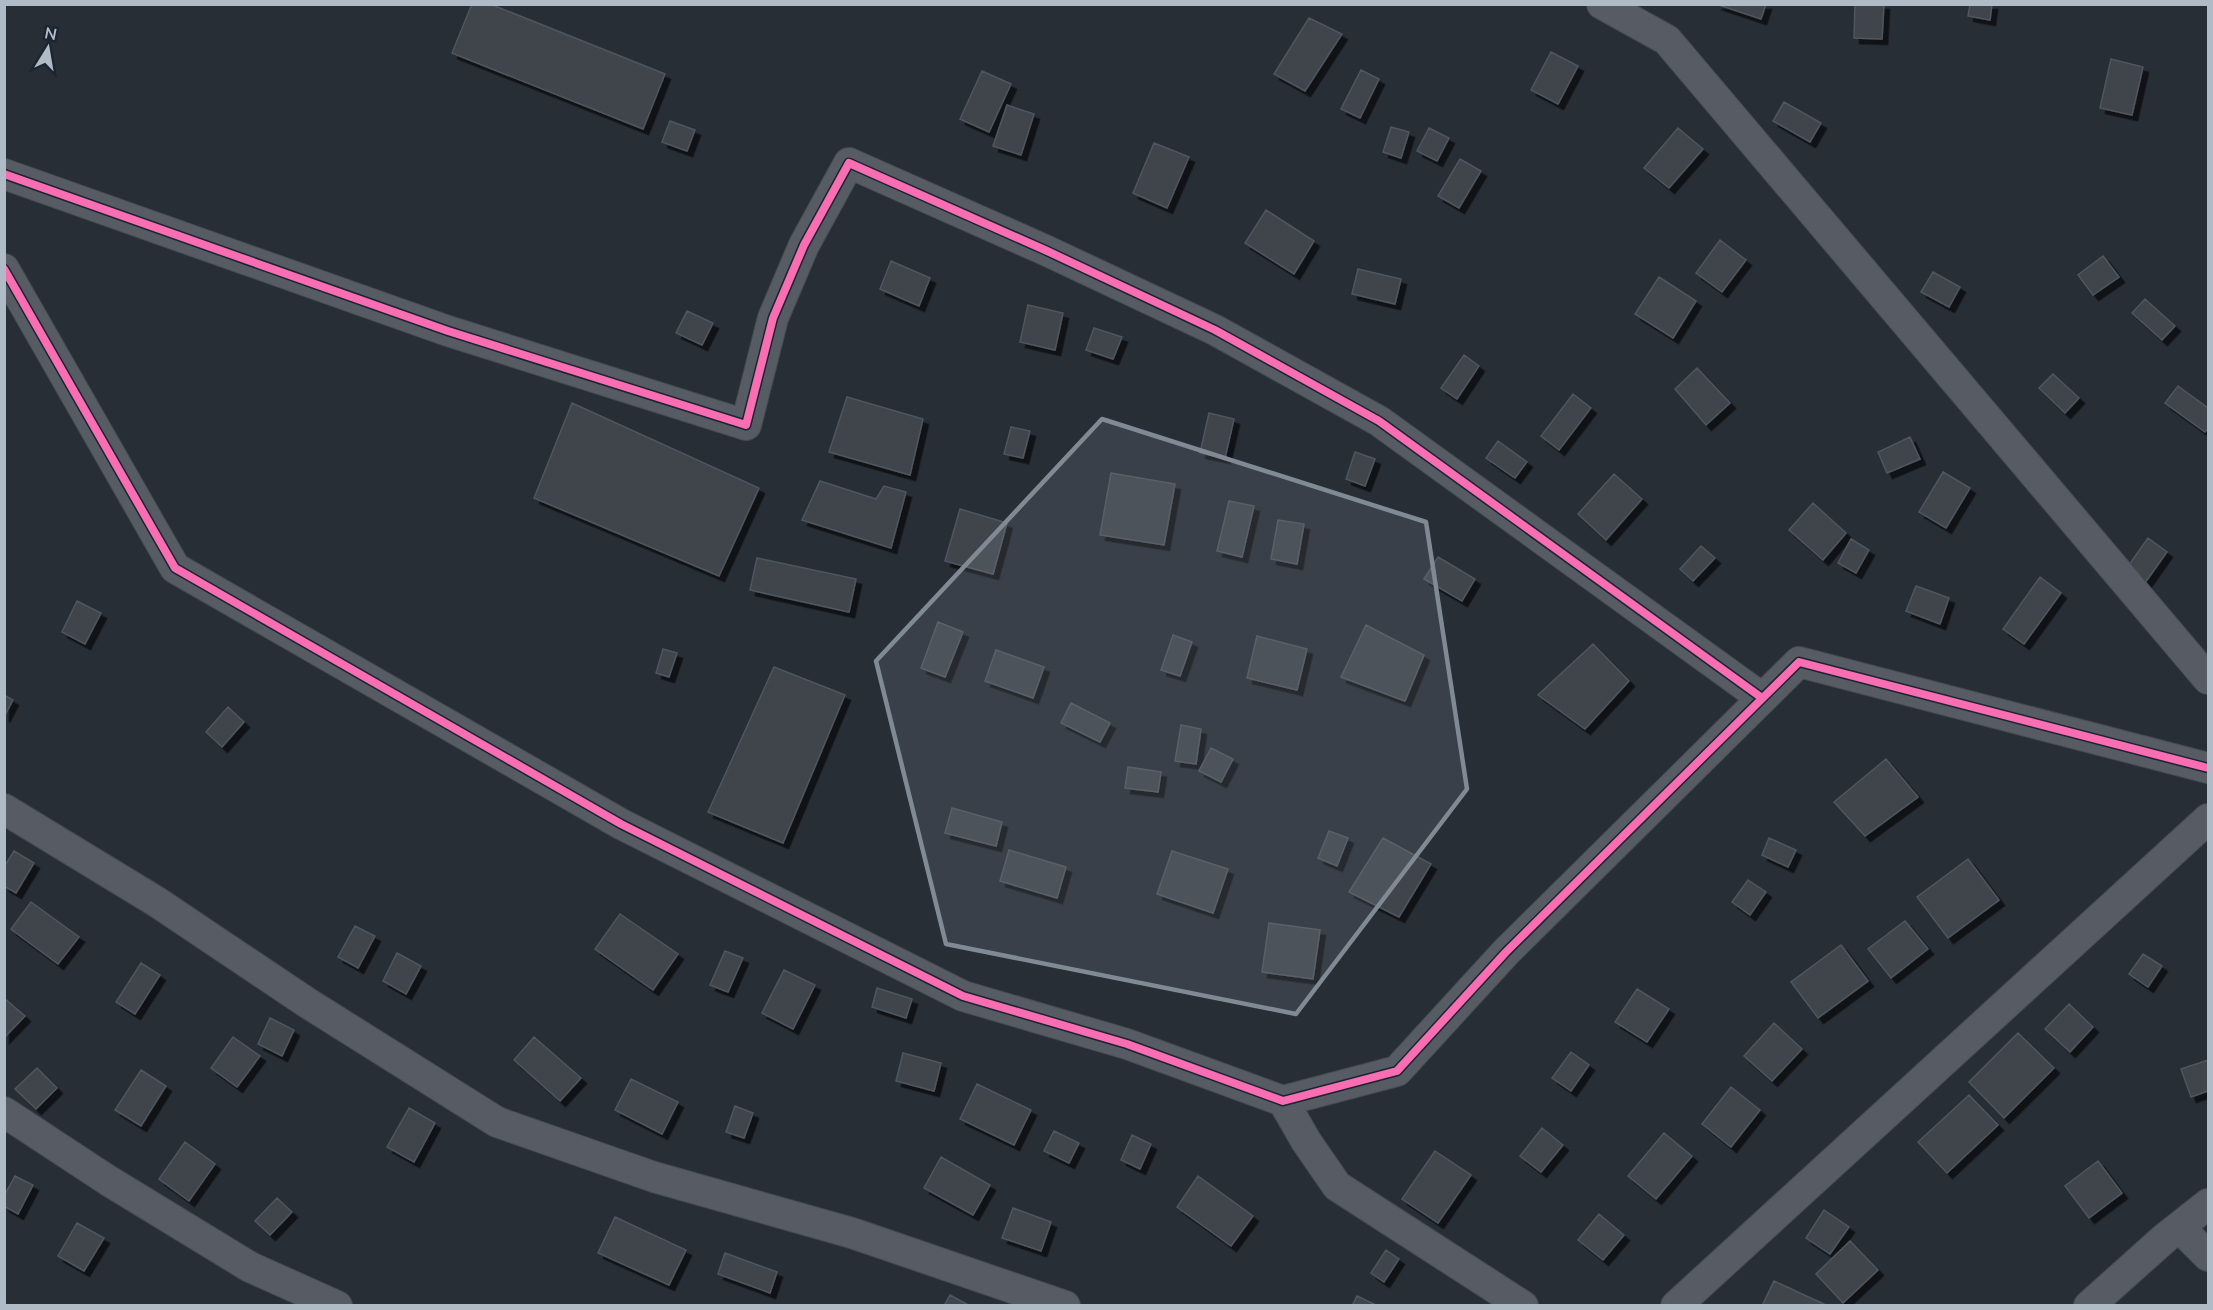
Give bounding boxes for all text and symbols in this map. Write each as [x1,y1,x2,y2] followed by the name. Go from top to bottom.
[18,18,78,78] north arrow
[43,22,59,44] text: N

